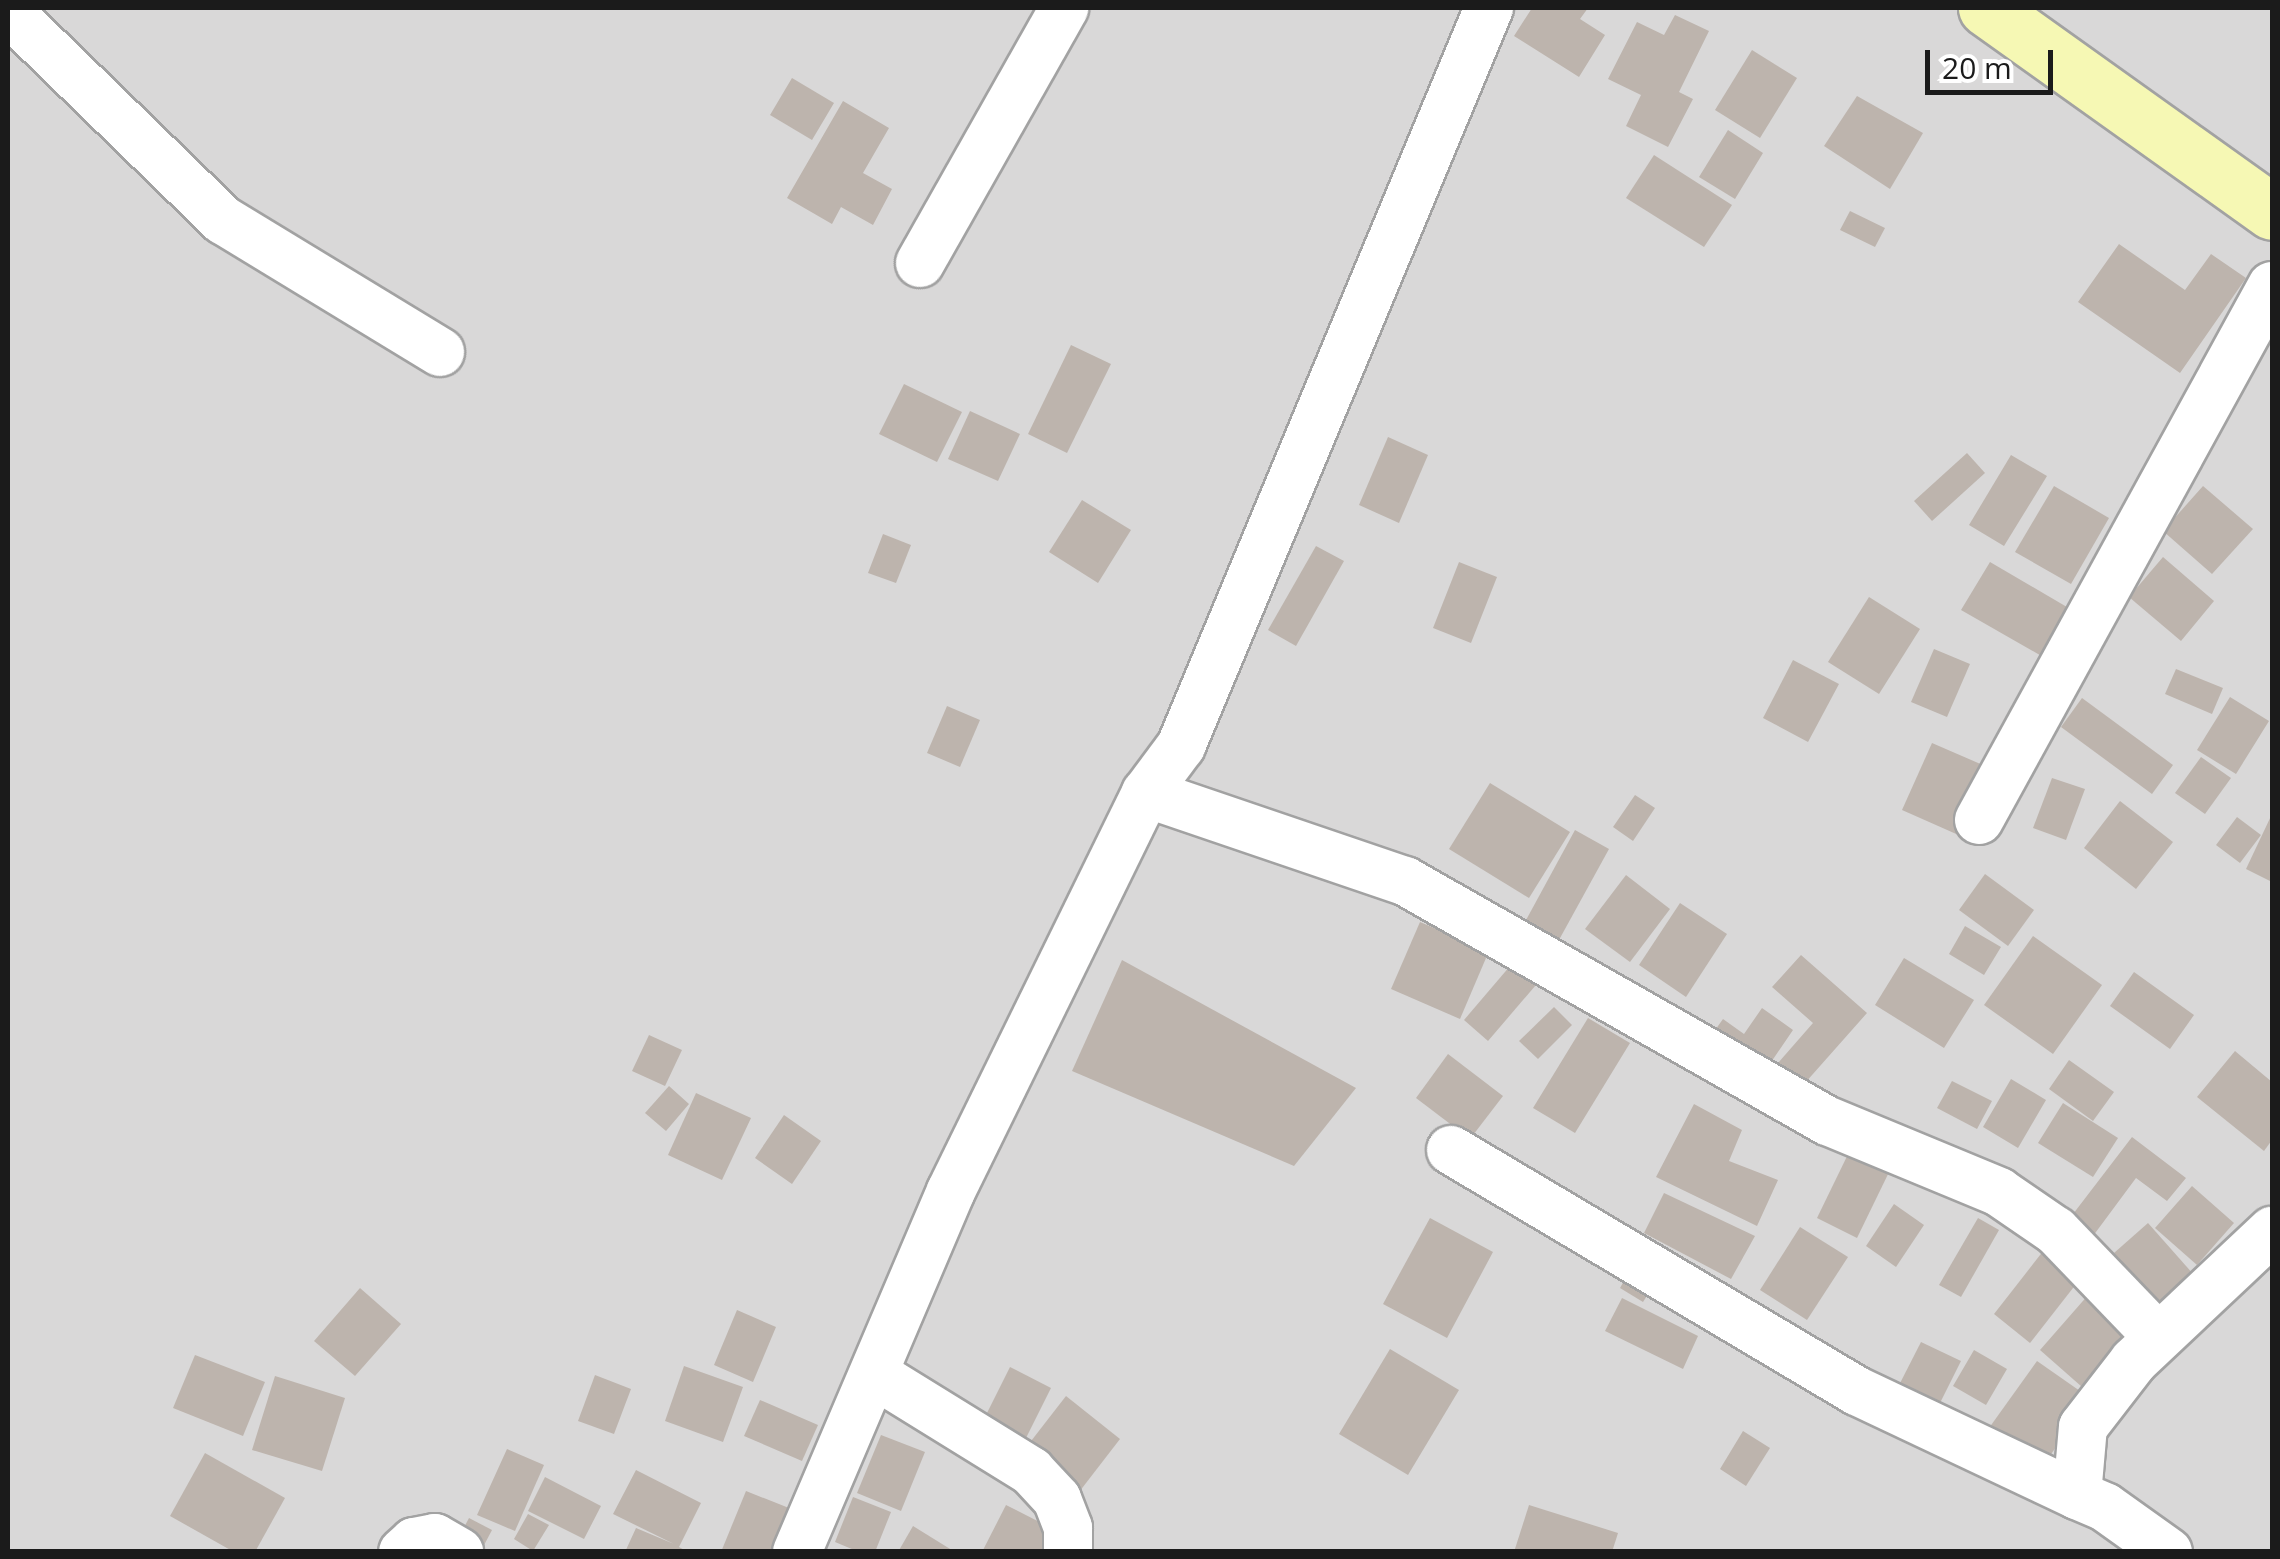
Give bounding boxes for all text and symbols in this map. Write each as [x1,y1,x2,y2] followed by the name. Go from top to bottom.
[1930,30,2058,92] scale bar
[1942,47,2012,88] text: 20 m

